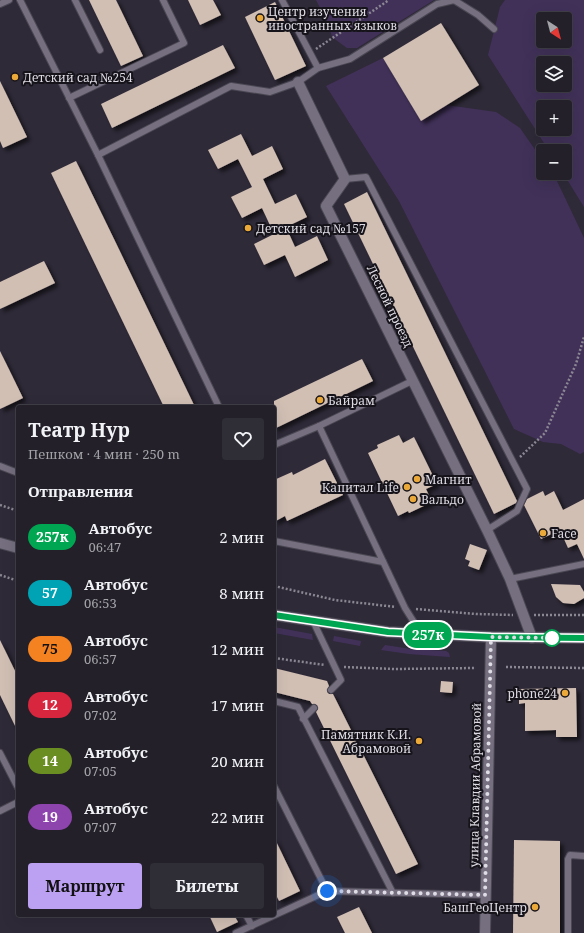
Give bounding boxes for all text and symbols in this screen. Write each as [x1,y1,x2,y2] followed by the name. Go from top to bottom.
[268,3,397,34] place label: Центр изучения иностранных языков
[536,12,572,48] north arrow
[536,12,572,180] map controls
[255,13,265,23] marker: Центр изучения иностранных языков
[536,56,572,92] button: layers
[23,69,133,86] place label: Детский сад №254
[10,72,20,82] marker: Детский сад №254
[536,100,572,136] button: +
[536,144,572,180] button: −
[256,220,366,237] place label: Детский сад №157
[243,223,253,233] marker: Детский сад №157
[363,262,417,350] street label: Лесной проезд
[328,392,375,409] place label: Байрам
[315,395,325,405] marker: Байрам
[28,417,130,443] text: Театр Нур
[222,418,264,460] button: heart
[28,445,180,463] text: Пешком · 4 мин · 250 m
[425,471,472,488] place label: Магнит
[412,474,422,484] marker: Магнит
[322,479,399,496] place label: Капитал Life
[28,481,133,501] text: Отправления
[402,482,412,492] marker: Капитал Life
[421,491,464,508] place label: Вальдо
[408,494,418,504] marker: Вальдо
[88,518,152,538] text: Автобус
[551,525,577,542] place label: Face
[36,527,68,546] text: 257к
[219,527,264,547] text: 2 мин
[538,528,548,538] marker: Face
[88,538,121,556] text: 06:47
[84,574,148,594] text: Автобус
[42,583,58,602] text: 57
[219,583,264,603] text: 8 мин
[84,594,117,612] text: 06:53
[400,622,456,648] line badge: 257к
[412,625,444,644] text: 257к
[543,629,561,647] unlabelled marker
[84,630,148,650] text: Автобус
[42,639,58,658] text: 75
[211,639,264,659] text: 12 мин
[84,650,117,668] text: 06:57
[508,685,557,702] place label: phone24
[84,686,148,706] text: Автобус
[560,688,570,698] marker: phone24
[42,695,58,714] text: 12
[211,695,264,715] text: 17 мин
[465,703,485,867] street label: улица Клавдии Абрамовой
[84,706,117,724] text: 07:02
[321,726,411,757] place label: Памятник К.И. Абрамовой
[414,736,424,746] marker: Памятник К.И. Абрамовой
[84,742,148,762] text: Автобус
[42,751,58,770] text: 14
[211,751,264,771] text: 20 мин
[84,762,117,780] text: 07:05
[84,798,148,818] text: Автобус
[42,807,58,826] text: 19
[211,807,264,827] text: 22 мин
[84,818,117,836] text: 07:07
[28,863,142,909] button: Маршрут
[150,863,264,909] button: Билеты
[317,881,337,901] your location
[443,899,527,916] place label: БашГеоЦентр
[530,902,540,912] marker: БашГеоЦентр

